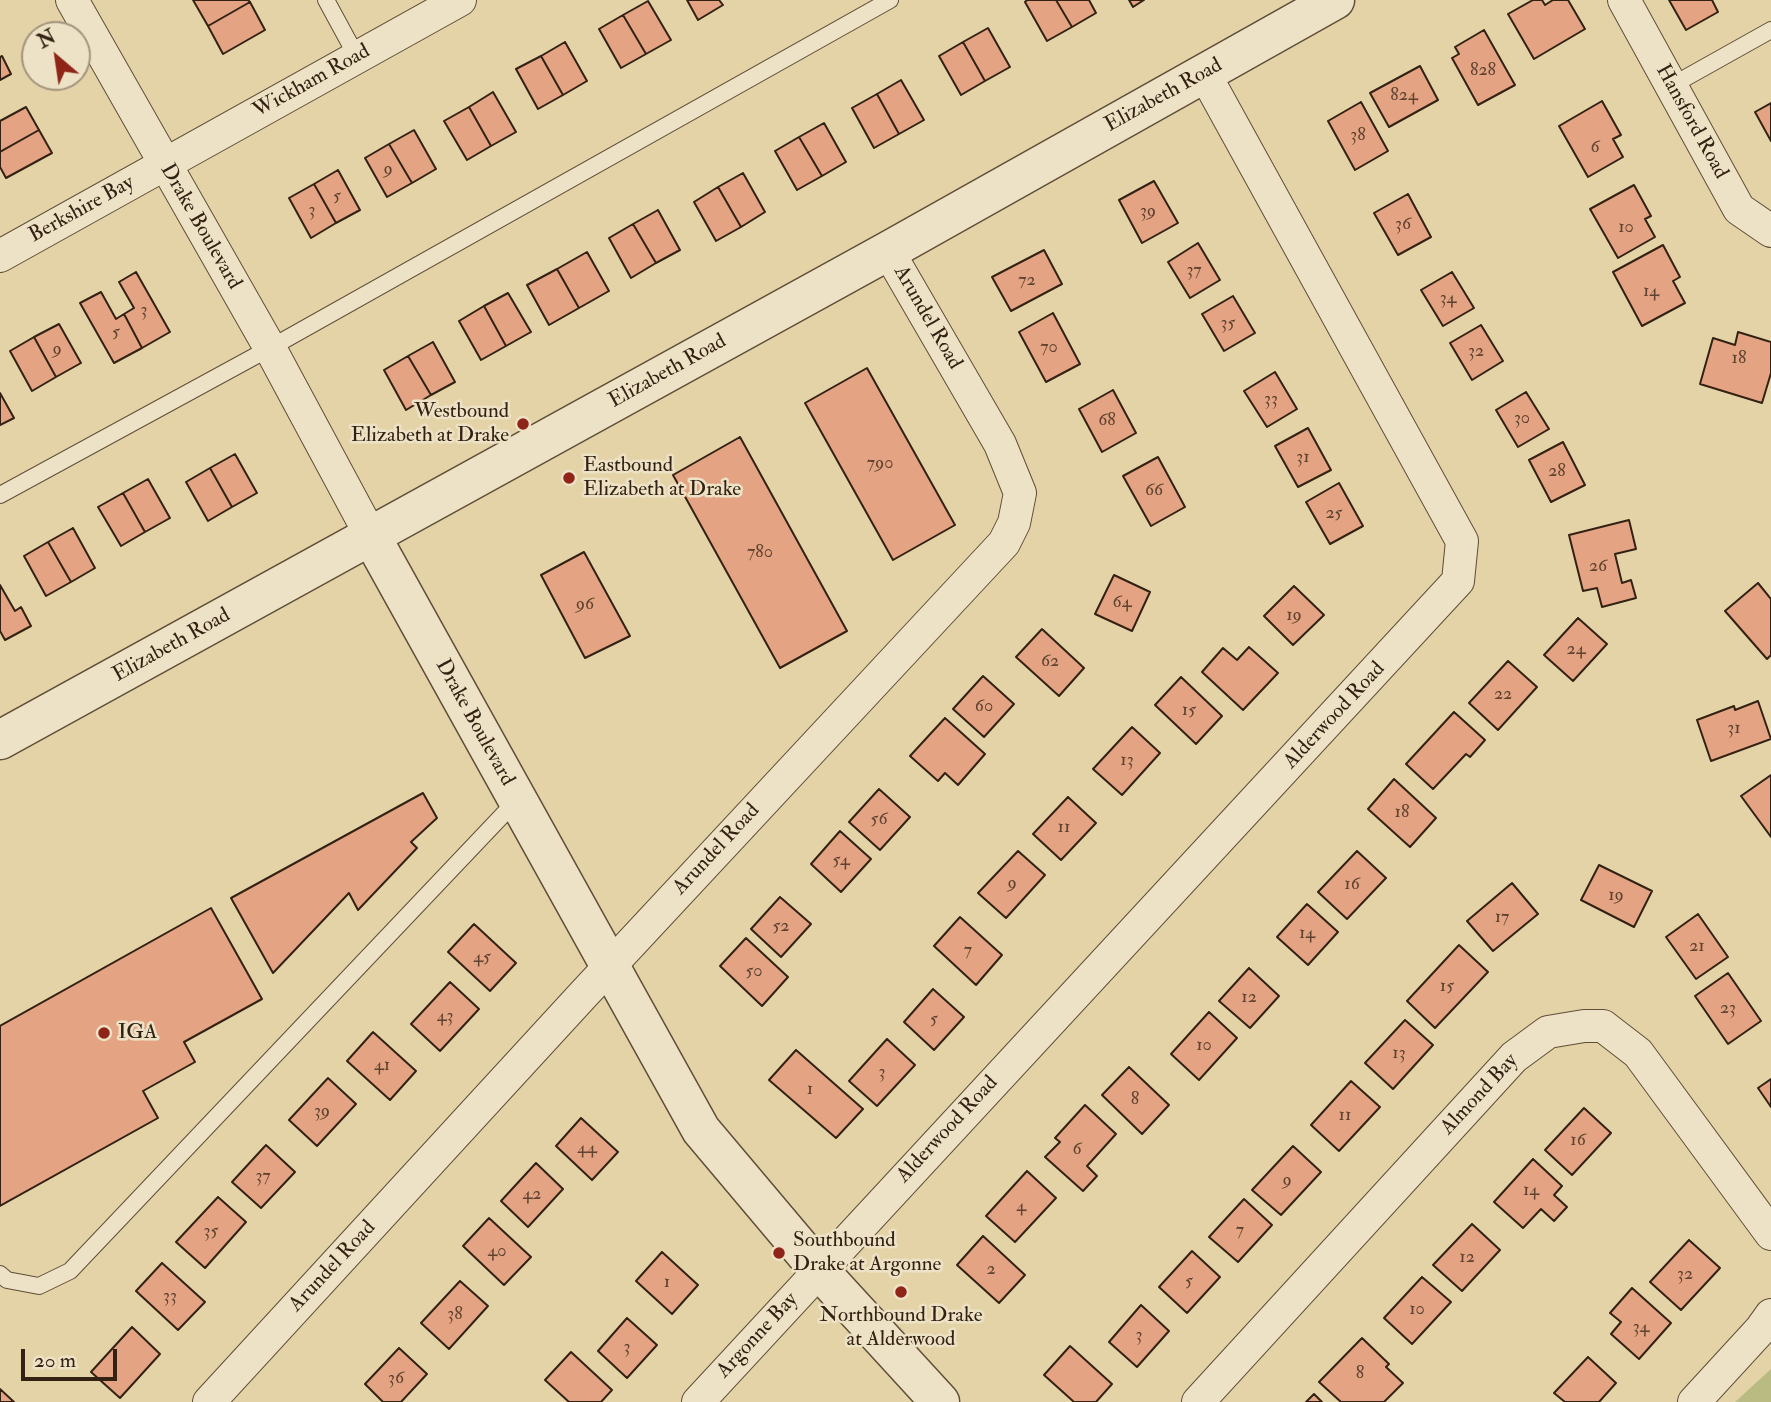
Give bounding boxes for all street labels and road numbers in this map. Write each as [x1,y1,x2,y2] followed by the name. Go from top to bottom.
[249,40,375,124] street label: Wickham Road
[1101,53,1227,139] street label: Elizabeth Road
[1649,60,1733,184] street label: Hansford Road
[154,160,246,294] street label: Drake Boulevard
[25,171,139,249] street label: Berkshire Bay
[887,262,967,374] street label: Arundel Road
[605,329,731,415] street label: Elizabeth Road
[109,603,235,689] street label: Elizabeth Road
[429,655,519,791] street label: Drake Boulevard
[1279,657,1391,775] street label: Alderwood Road
[668,799,766,901] street label: Arundel Road
[1436,1049,1524,1141] street label: Almond Bay
[892,1071,1004,1189] street label: Alderwood Road
[284,1216,382,1318] street label: Arundel Road
[712,1288,804,1384] street label: Argonne Bay

